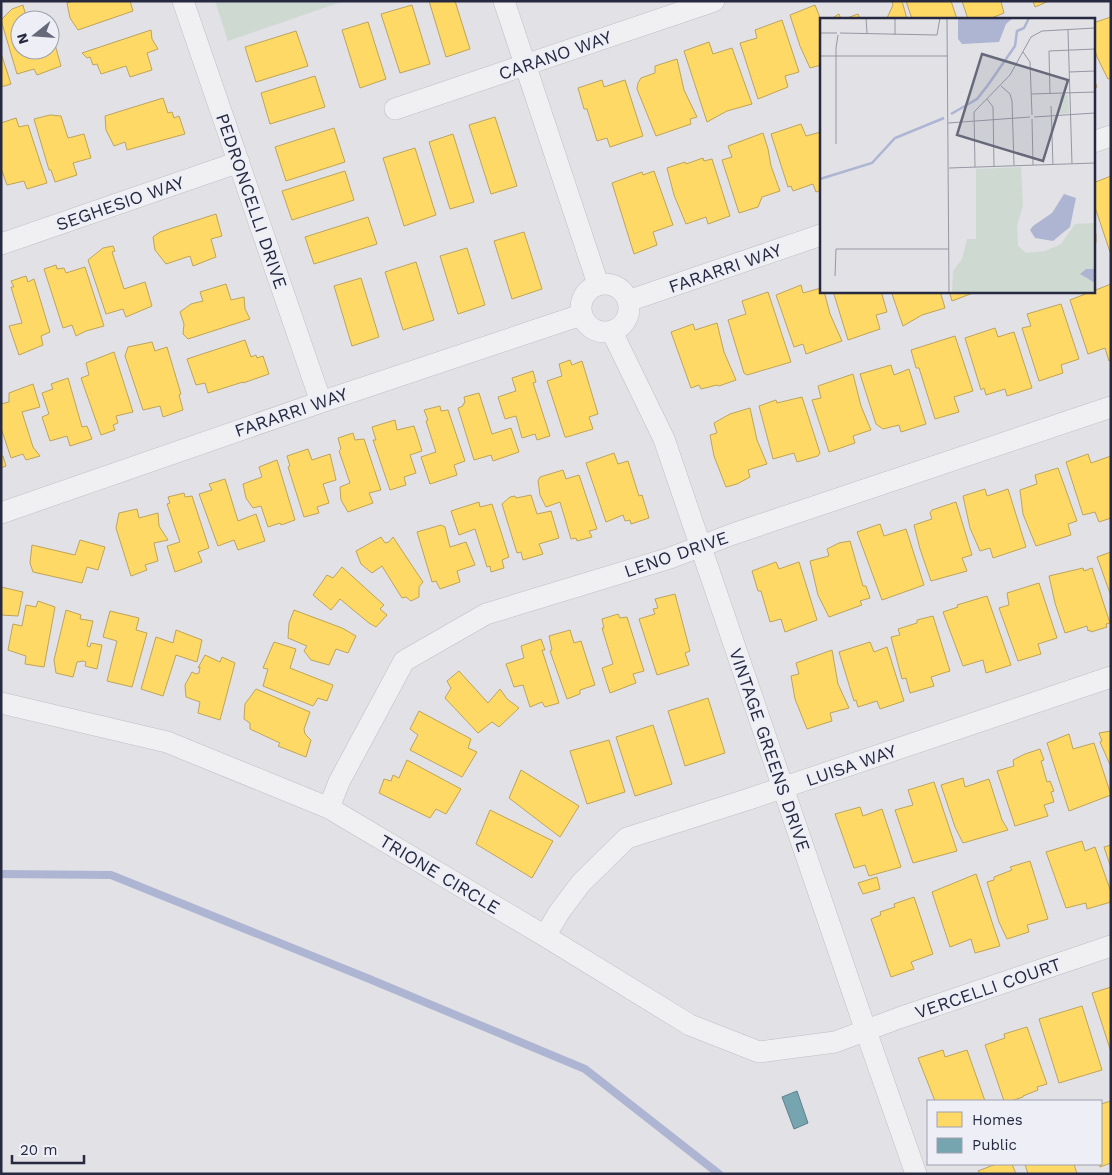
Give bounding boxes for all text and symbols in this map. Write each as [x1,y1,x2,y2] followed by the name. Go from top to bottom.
[10,10,60,60] north arrow
[820,18,1094,292] inset map
[496,26,615,84] street label: CARANO WAY
[13,32,32,46] text: N
[212,110,292,292] street label: PEDRONCELLI DRIVE
[53,171,187,235] street label: SEGHESIO WAY
[666,239,785,297] street label: FARARRI WAY
[232,383,351,441] street label: FARARRI WAY
[621,526,731,582] street label: LENO DRIVE
[725,645,815,855] street label: VINTAGE GREENS DRIVE
[803,739,900,790] street label: LUISA WAY
[376,830,504,918] street label: TRIONE CIRCLE
[912,953,1064,1023] street label: VERCELLI COURT
[927,1100,1102,1165] legend
[972,1111,1023,1129] text: Homes
[12,1132,85,1164] scale bar
[972,1136,1017,1154] text: Public
[20,1141,58,1159] text: 20 m

